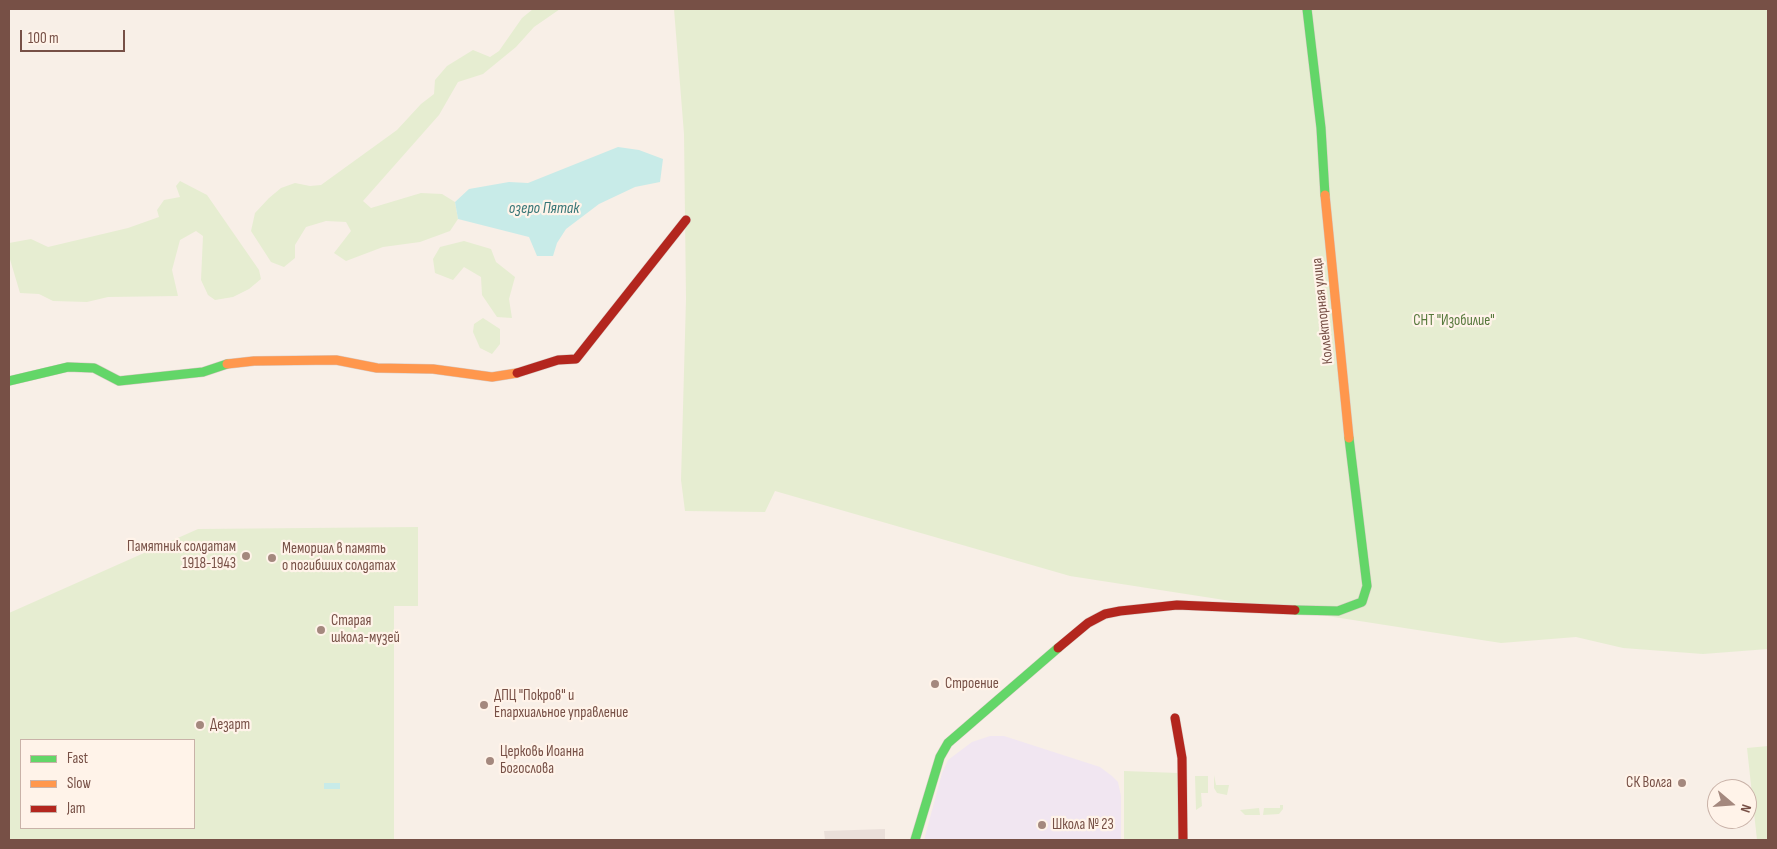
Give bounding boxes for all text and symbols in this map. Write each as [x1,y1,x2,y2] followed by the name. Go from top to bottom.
[22,20,128,52] scale bar
[28,29,59,48] text: 100 m
[509,199,579,219] water label: озеро Пятак
[1308,257,1338,365] street label: Коллекторная улица
[1413,312,1495,330] park label: СНТ "Изобилие"
[127,538,236,573] place label: Памятник солдатам 1918-1943
[282,540,396,575] place label: Мемориал в память о погибших солдатах
[240,550,252,562] marker: Памятник солдатам 1918-1943
[266,552,278,564] marker: Мемориал в память о погибших солдатах
[331,612,400,647] place label: Старая школа-музей
[315,624,327,636] marker: Старая школа-музей
[945,675,999,693] place label: Строение
[929,678,941,690] marker: Строение
[494,687,628,722] place label: ДПЦ "Покров" и Епархиальное управление
[478,699,490,711] marker: ДПЦ "Покров" и Епархиальное управление
[210,716,250,734] place label: Дезарт
[194,719,206,731] marker: Дезарт
[20,739,195,829] legend
[500,743,584,778] place label: Церковь Иоанна Богослова
[67,749,88,768] text: Fast
[484,755,496,767] marker: Церковь Иоанна Богослова
[67,774,91,793] text: Slow
[1626,774,1672,792] place label: СК Волга
[1676,777,1688,789] marker: СК Волга
[1707,779,1757,829] north arrow
[67,799,85,818] text: Jam
[1737,802,1755,815] text: N
[1052,816,1114,834] place label: Школа № 23
[1036,819,1048,831] marker: Школа № 23

